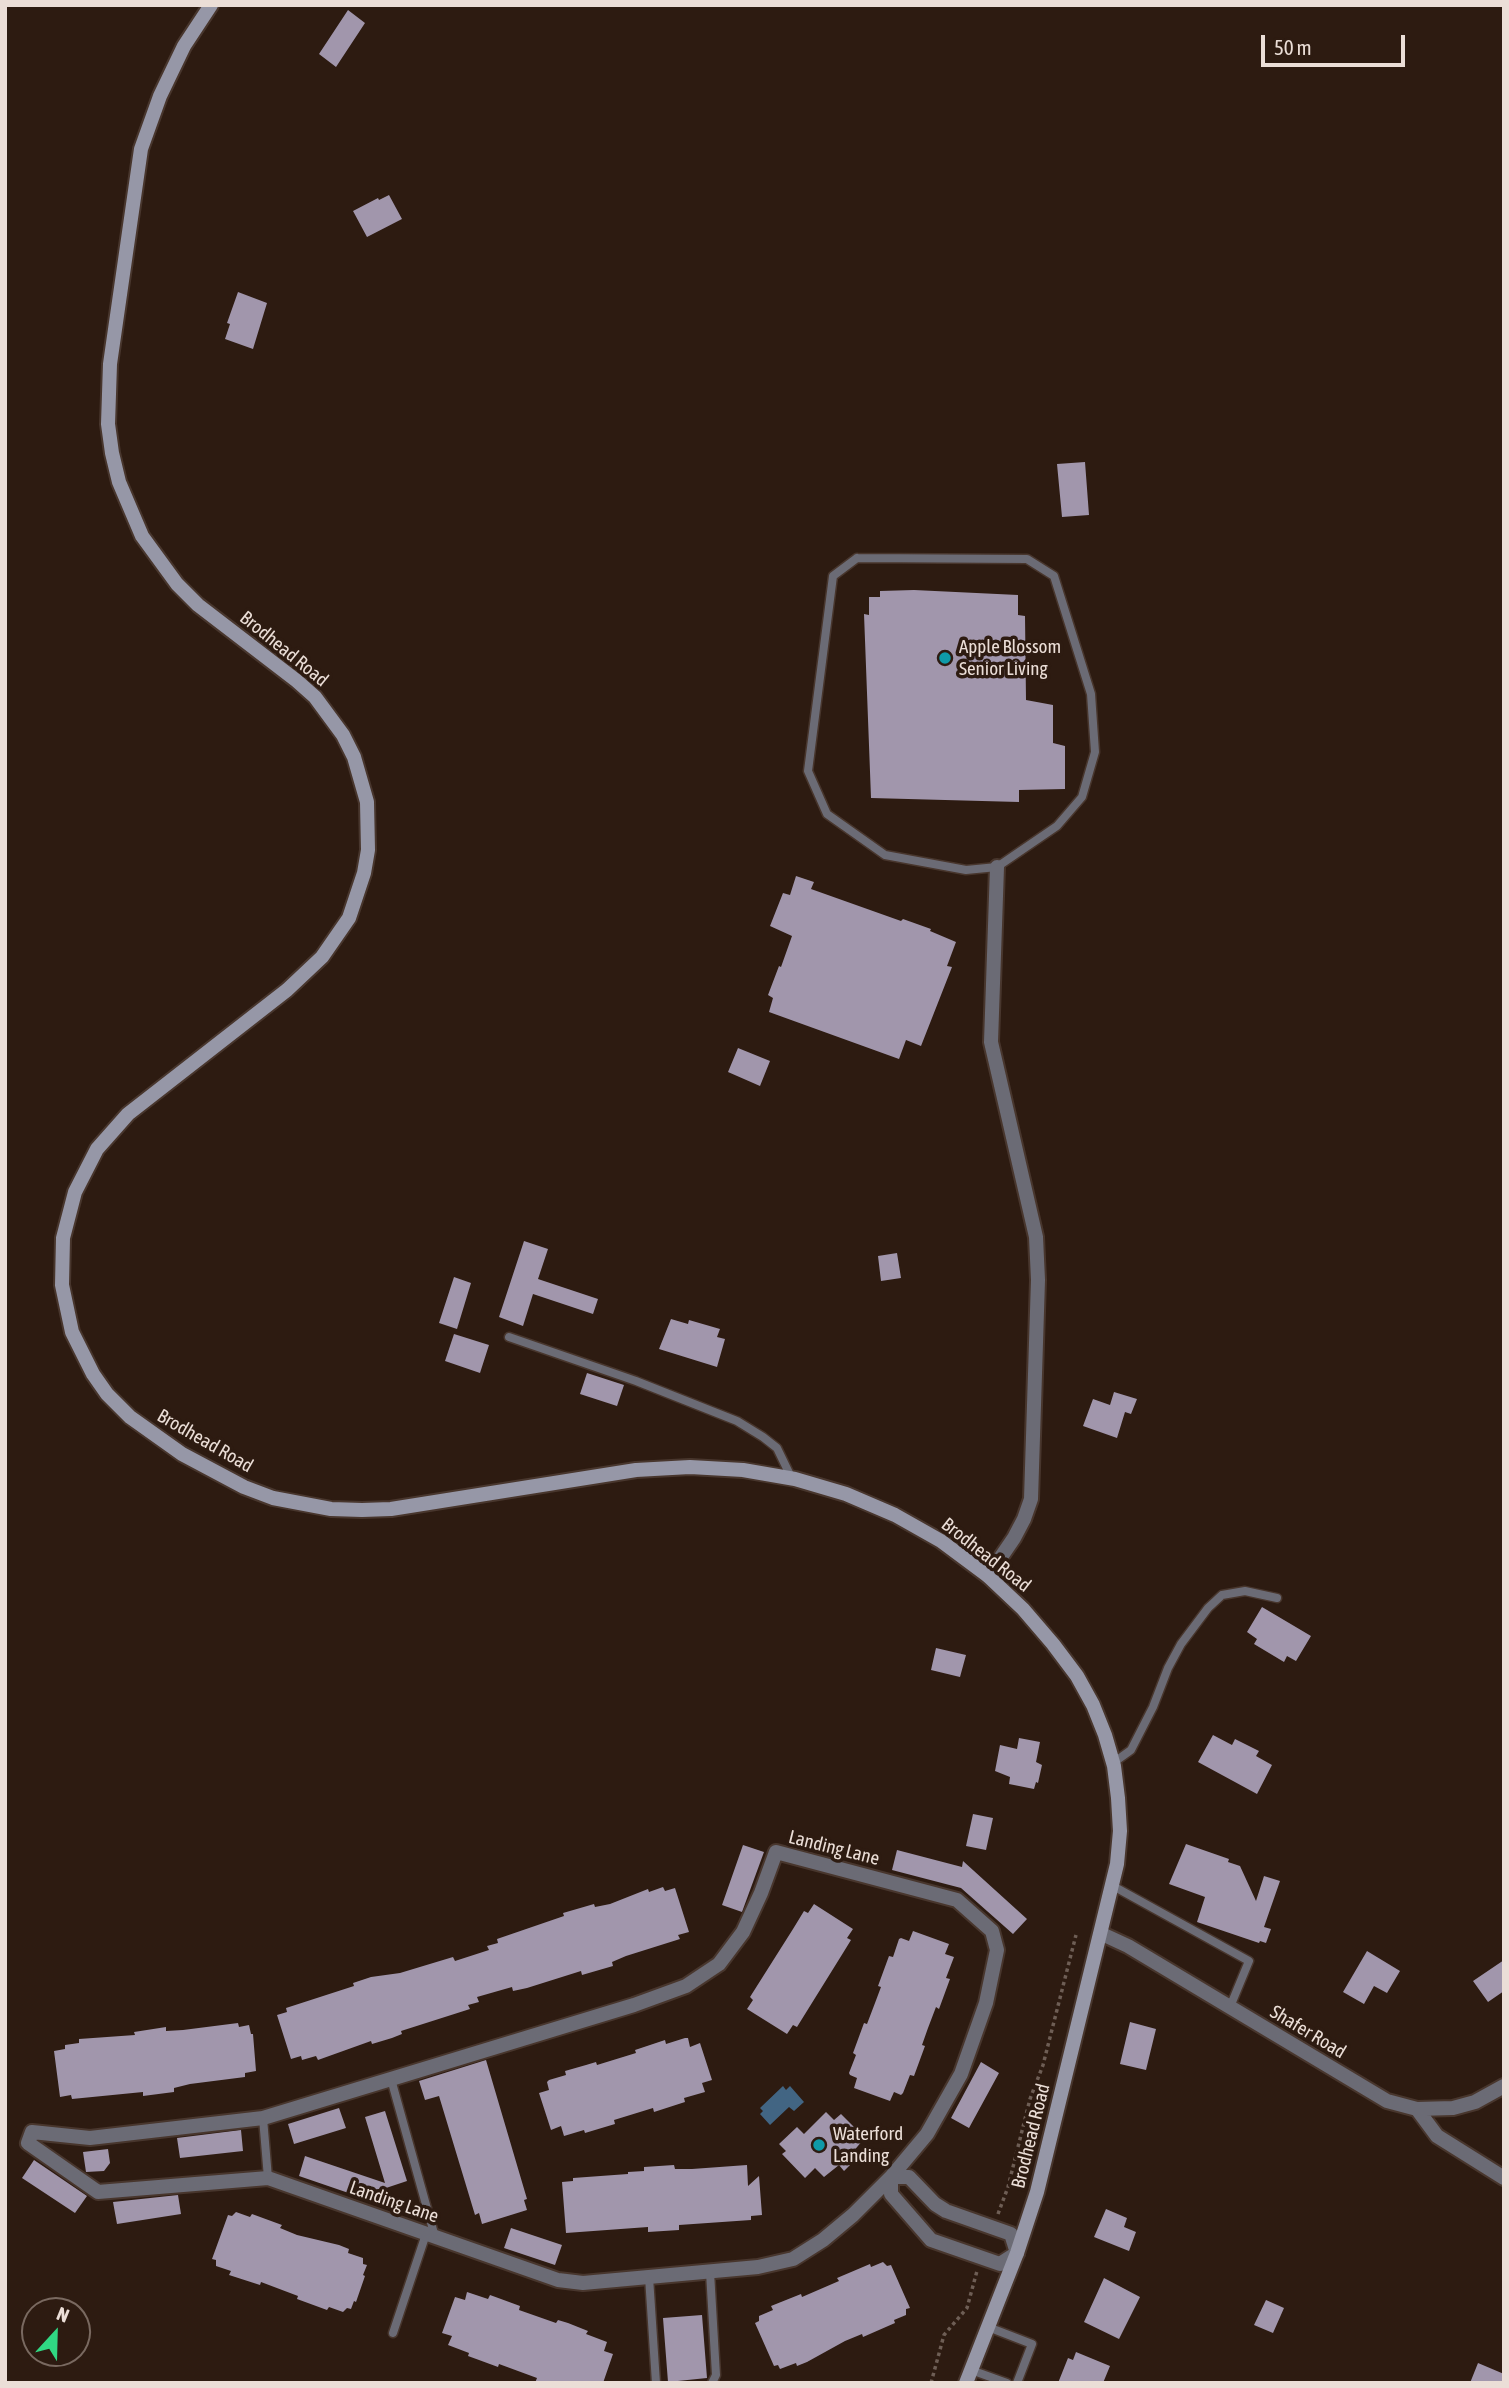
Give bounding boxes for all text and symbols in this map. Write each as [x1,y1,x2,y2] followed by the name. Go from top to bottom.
[1264,21,1408,65] scale bar
[1274,35,1312,59] text: 50 m
[235,606,333,692] street label: Brodhead Road
[959,636,1061,680] place label: Apple Blossom Senior Living
[937,650,953,666] marker: Apple Blossom Senior Living
[153,1404,257,1478] street label: Brodhead Road
[937,1513,1035,1597] street label: Brodhead Road
[786,1826,882,1870] street label: Landing Lane
[1266,2000,1350,2064] street label: Shafer Road
[1007,2081,1055,2191] street label: Brodhead Road
[833,2123,903,2167] place label: Waterford Landing
[811,2137,827,2153] marker: Waterford Landing
[346,2176,442,2228] street label: Landing Lane
[21,2297,91,2367] north arrow
[54,2302,72,2327] text: N

